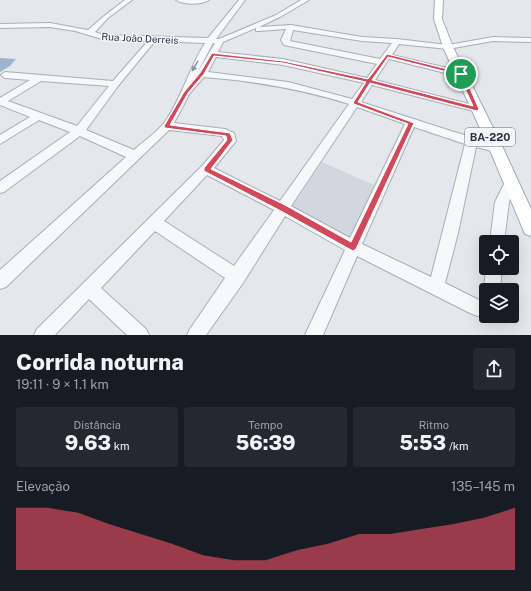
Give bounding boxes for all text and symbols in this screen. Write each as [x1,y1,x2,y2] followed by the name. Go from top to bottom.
[101,30,179,46] street label: Rua João Derreis
[444,57,478,91] pin
[192,60,199,72] one-way arrow
[450,63,472,85] icon: arrive
[465,128,515,146] road number: BA-220
[479,235,519,323] map controls
[479,235,519,275] button: locate
[479,283,519,323] button: layers
[473,348,515,390] button: share
[16,349,184,375] text: Corrida noturna
[16,377,109,392] text: 19:11 · 9 × 1.1 km
[74,419,121,431] text: Distância
[248,419,283,431] text: Tempo
[419,419,449,431] text: Ritmo
[65,431,111,455] text: 9.63
[235,431,296,455] text: 56:39
[399,431,446,455] text: 5:53
[111,440,130,452] text: km
[446,440,468,452] text: /km
[16,479,70,494] text: Elevação
[451,479,515,494] text: 135–145 m

